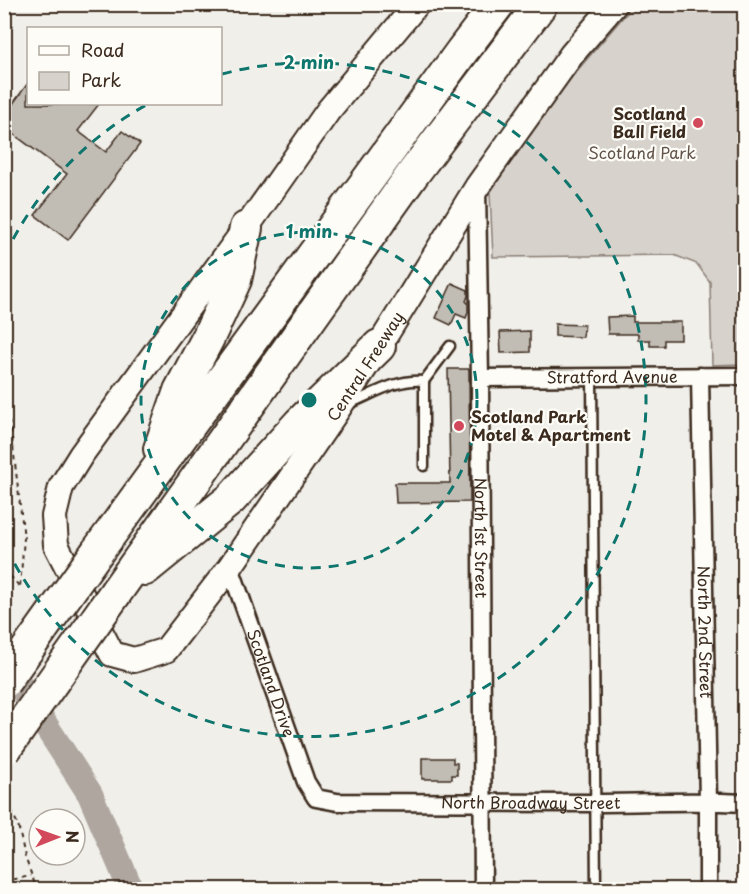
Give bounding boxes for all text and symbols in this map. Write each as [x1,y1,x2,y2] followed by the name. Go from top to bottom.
[27,27,222,105] legend
[81,36,125,63] text: Road
[284,48,334,75] text: 2 min
[81,66,121,93] text: Park
[613,101,686,143] place label: Scotland Ball Field
[691,116,705,130] marker: Scotland Ball Field
[588,140,696,164] park label: Scotland Park
[286,217,332,244] text: 1 min
[320,306,409,426] street label: Central Freeway
[546,364,678,388] street label: Stratford Avenue
[299,390,319,410] centre of rings
[471,404,631,446] place label: Scotland Park Motel & Apartment
[452,419,466,433] marker: Scotland Park Motel & Apartment
[470,478,494,599] street label: North 1st Street
[693,565,719,699] street label: North 2nd Street
[242,625,302,740] street label: Scotland Drive
[441,789,621,814] street label: North Broadway Street
[27,807,87,867] north arrow
[61,830,85,843] text: N

